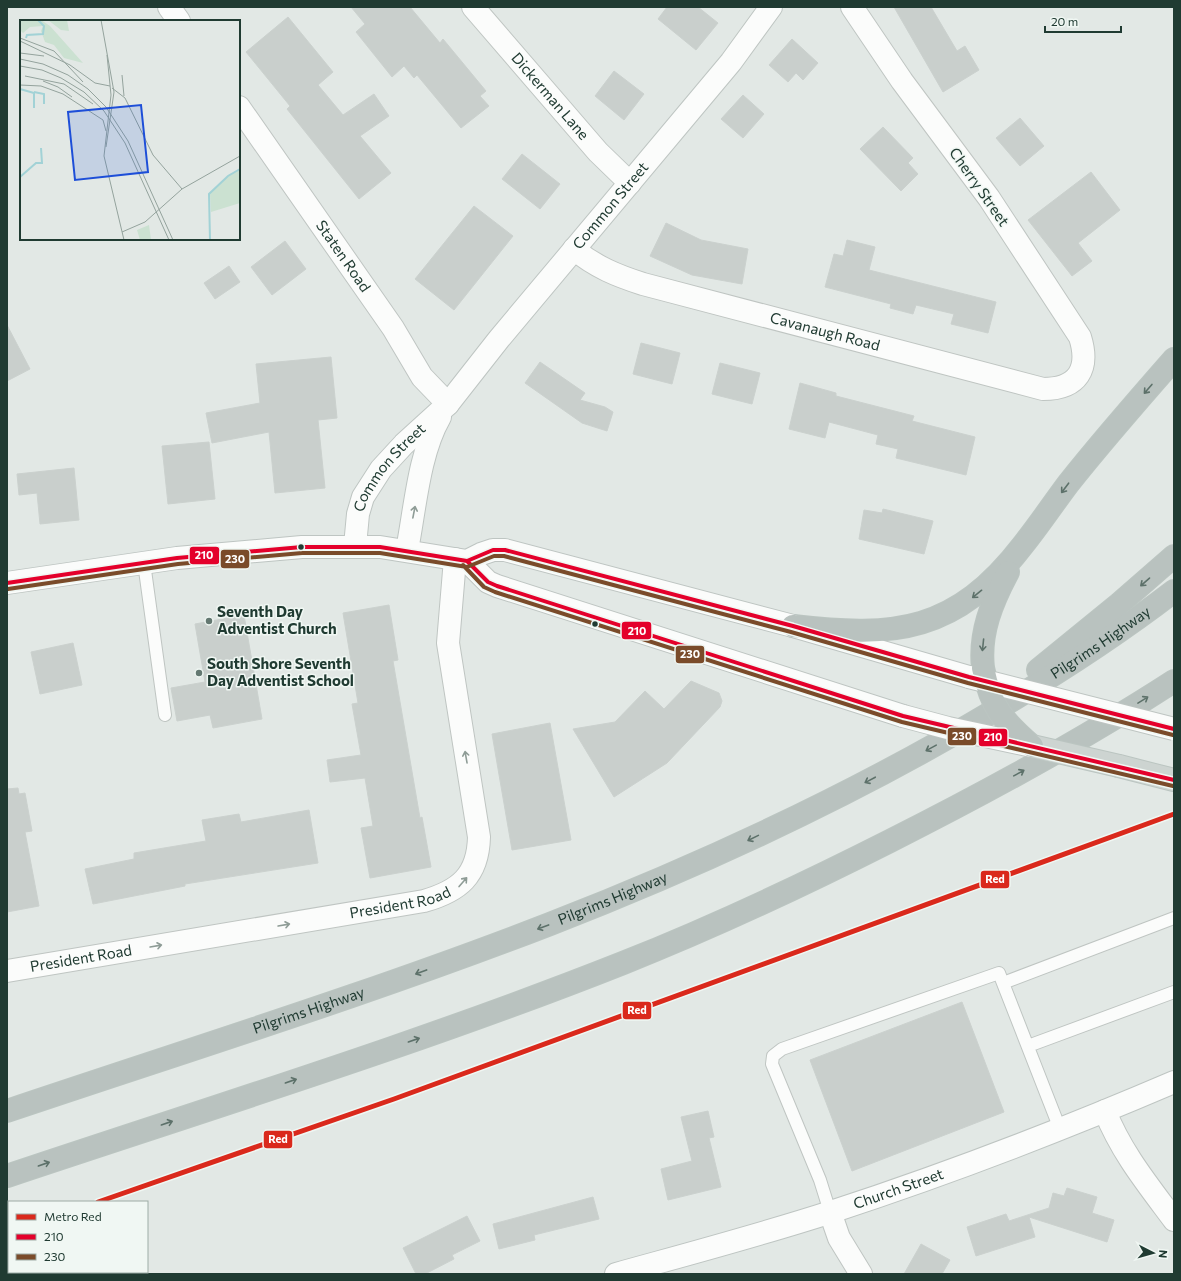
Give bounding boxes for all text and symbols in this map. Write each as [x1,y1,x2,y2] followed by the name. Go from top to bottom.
[1045,8,1121,34] scale bar
[1051,14,1078,28] text: 20 m
[20,20,240,240] inset map
[508,48,593,143] street label: Dickerman Lane
[946,144,1014,229] street label: Cherry Street
[568,158,652,252] street label: Common Street
[313,216,375,295] street label: Staten Road
[768,308,882,354] street label: Cavanaugh Road
[1144,383,1153,394] one-way arrow
[349,419,429,514] street label: Common Street
[1061,483,1069,494] one-way arrow
[411,506,419,519] one-way arrow
[296,542,306,552] unlabelled marker
[189,546,220,565] line badge: 210
[195,548,213,561] text: 210
[220,549,250,569] line badge: 230
[225,552,245,565] text: 230
[1139,577,1150,586] one-way arrow
[972,589,983,598] one-way arrow
[217,602,337,637] place label: Seventh Day Adventist Church
[1047,602,1154,682] street label: Pilgrims Highway
[204,616,214,626] marker: Seventh Day Adventist Church
[590,619,600,629] unlabelled marker
[621,621,652,640] line badge: 210
[628,624,646,637] text: 210
[980,638,987,651] one-way arrow
[675,645,705,664] line badge: 230
[680,647,700,660] text: 230
[207,654,354,689] place label: South Shore Seventh Day Adventist School
[194,668,204,678] marker: South Shore Seventh Day Adventist School
[1137,696,1149,704] one-way arrow
[947,727,977,746] line badge: 230
[978,728,1008,747] line badge: 210
[952,729,972,742] text: 230
[984,730,1002,743] text: 210
[926,744,938,752] one-way arrow
[462,751,470,764] one-way arrow
[1013,769,1025,777] one-way arrow
[864,777,876,785] one-way arrow
[747,835,759,842] one-way arrow
[555,867,670,928] street label: Pilgrims Highway
[980,870,1010,889] line badge: Red
[985,872,1005,885] text: Red
[458,877,467,887] one-way arrow
[348,882,453,921] street label: President Road
[277,921,290,929] one-way arrow
[538,923,550,931] one-way arrow
[28,940,133,975] street label: President Road
[149,942,162,950] one-way arrow
[416,968,428,976] one-way arrow
[250,982,367,1037] street label: Pilgrims Highway
[622,1001,652,1020] line badge: Red
[627,1003,647,1016] text: Red
[407,1036,420,1043] one-way arrow
[284,1077,297,1084] one-way arrow
[161,1118,173,1126] one-way arrow
[263,1130,293,1149] line badge: Red
[268,1132,288,1145] text: Red
[37,1160,50,1167] one-way arrow
[851,1164,946,1212] street label: Church Street
[8,1201,148,1273] legend
[44,1209,102,1223] text: Metro Red
[44,1229,64,1243] text: 210
[1133,1233,1173,1273] north arrow
[44,1249,66,1263] text: 230
[1157,1249,1170,1259] text: N

